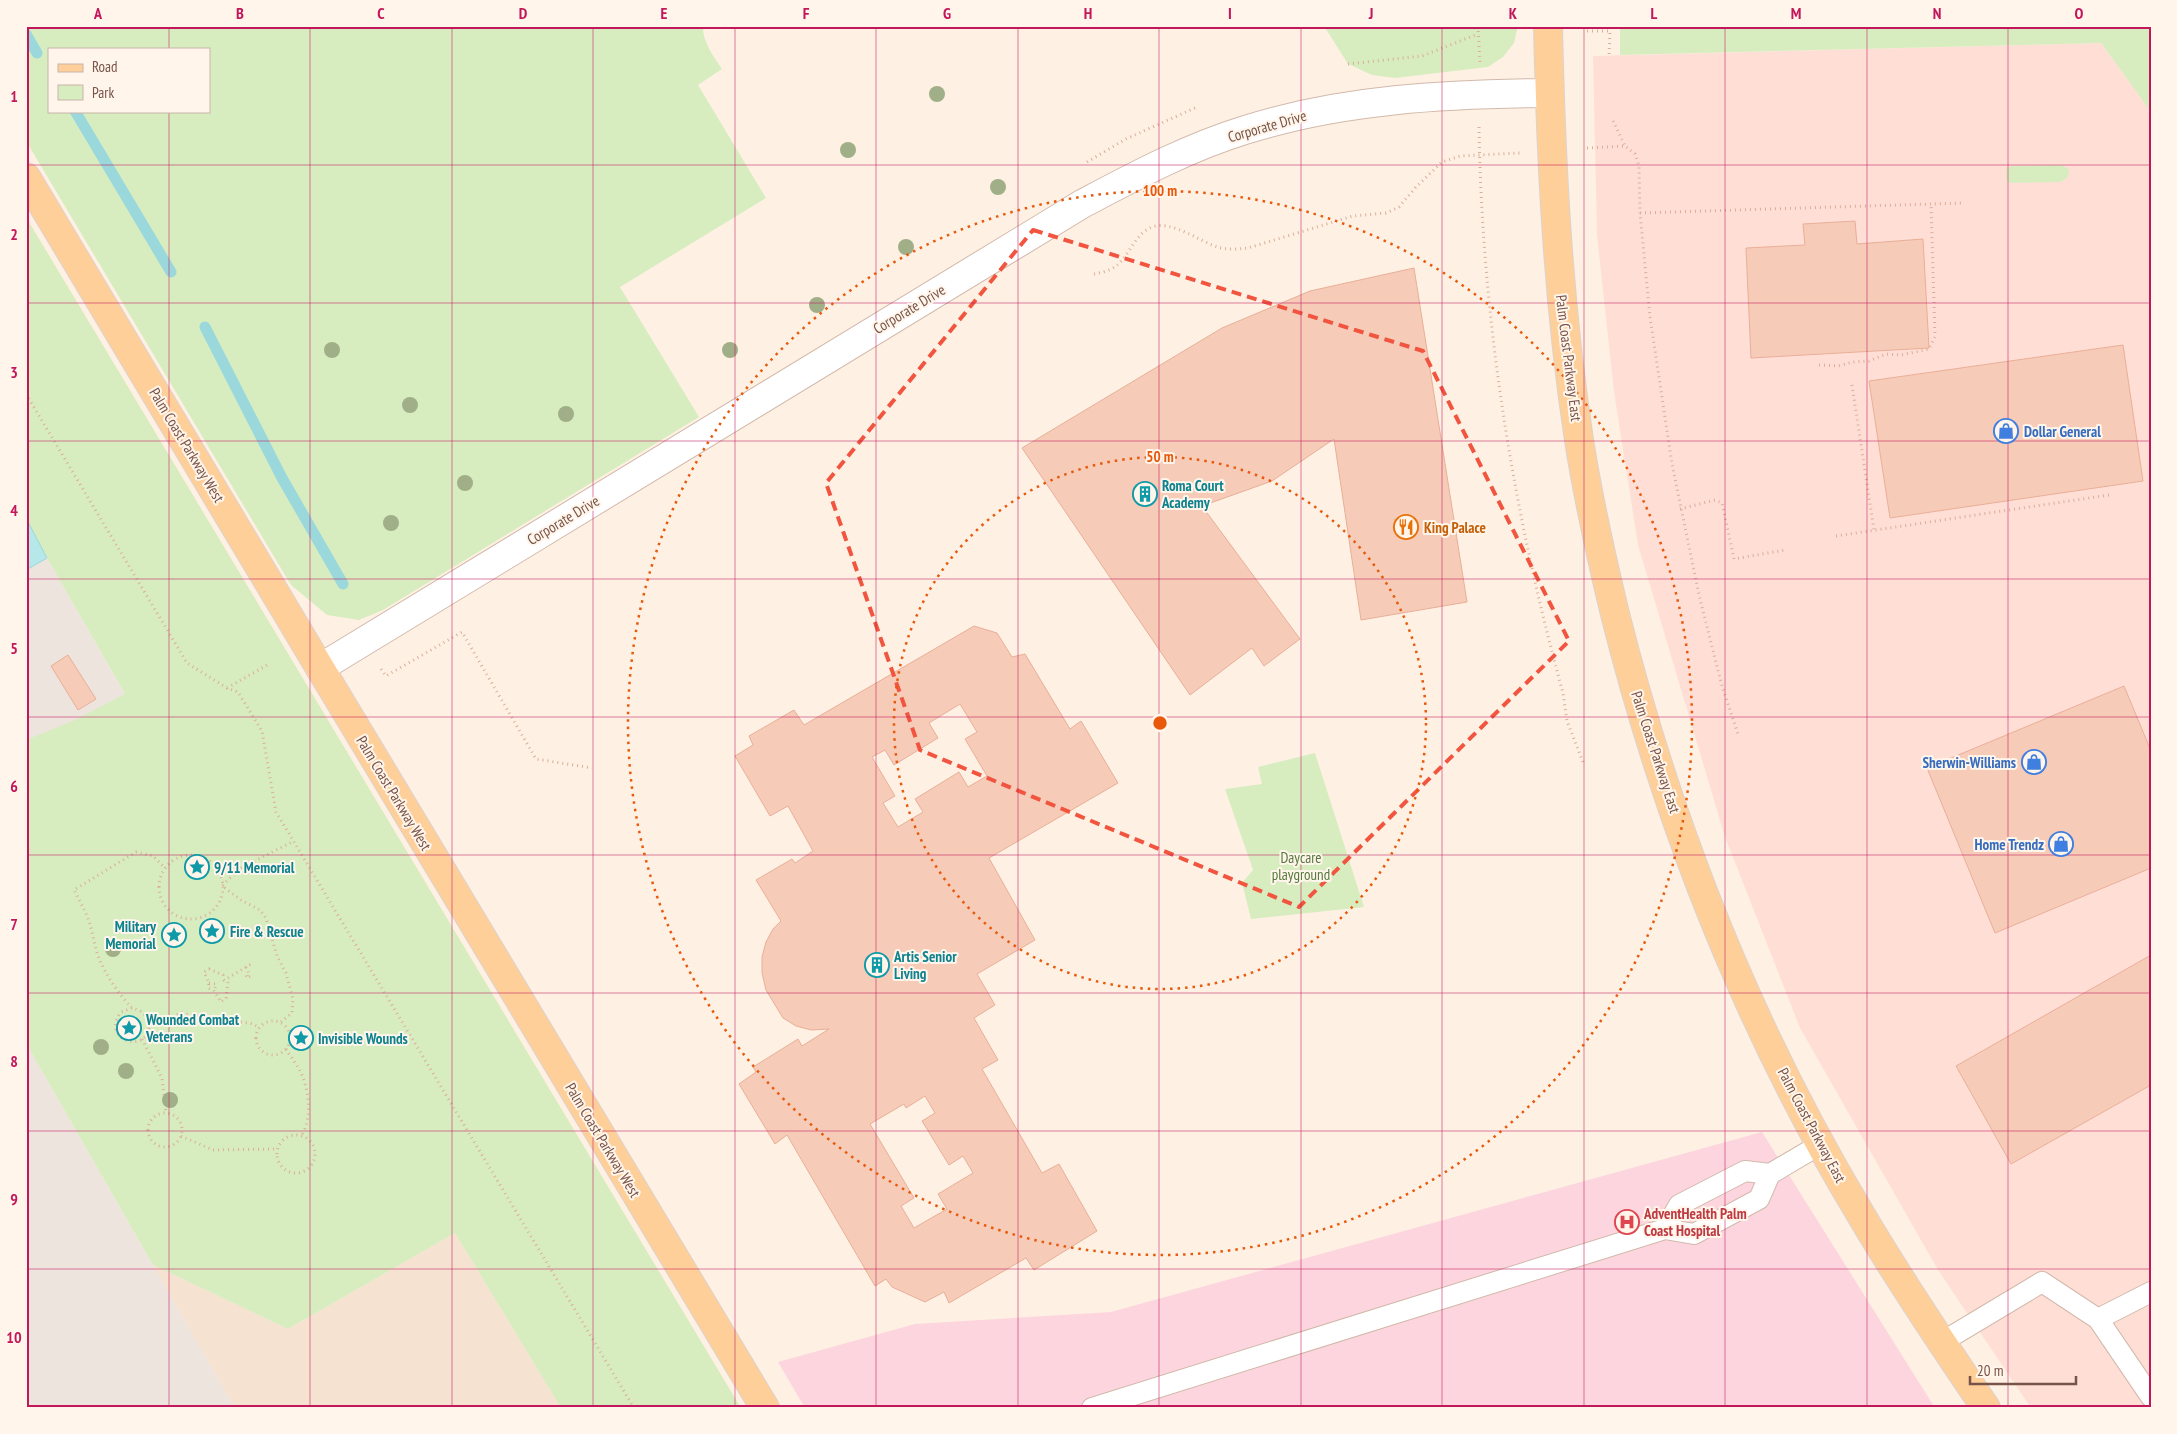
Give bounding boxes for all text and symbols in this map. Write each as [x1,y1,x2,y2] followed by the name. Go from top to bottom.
[93,3,103,23] text: A
[236,3,244,23] text: B
[377,3,385,23] text: C
[519,3,528,23] text: D
[661,3,668,23] text: E
[803,3,810,23] text: F
[943,3,951,23] text: G
[1084,3,1092,23] text: H
[1228,3,1232,23] text: I
[1368,3,1373,23] text: J
[1509,3,1518,23] text: K
[1651,3,1658,23] text: L
[1791,3,1801,23] text: M
[1933,3,1941,23] text: N
[2075,3,2084,23] text: O
[48,48,210,112] legend
[92,57,118,76] text: Road
[92,83,114,102] text: Park
[10,86,18,106] text: 1
[1226,106,1308,146] street label: Corporate Drive
[1143,181,1177,200] text: 100 m
[10,224,18,244] text: 2
[869,280,949,338] street label: Corporate Drive
[1552,294,1586,422] street label: Palm Coast Parkway East
[10,362,18,382] text: 3
[145,384,229,506] street label: Palm Coast Parkway West
[1993,418,2019,444] shop icon: Dollar General
[2024,422,2101,441] place label: Dollar General
[1146,447,1174,466] text: 50 m
[1161,476,1224,512] place label: Roma Court Academy
[1132,481,1158,507] building icon: Roma Court Academy
[523,491,603,549] street label: Corporate Drive
[10,500,18,520] text: 4
[1393,514,1419,540] restaurant icon: King Palace
[1424,518,1486,537] place label: King Palace
[10,638,18,658] text: 5
[1627,689,1685,815] street label: Palm Coast Parkway East
[1151,714,1169,732] centre of rings
[352,732,436,854] street label: Palm Coast Parkway West
[2021,749,2047,775] shop icon: Sherwin-Williams
[1922,753,2016,772] place label: Sherwin-Williams
[10,776,18,796] text: 6
[2048,831,2074,857] shop icon: Home Trendz
[1975,835,2044,854] place label: Home Trendz
[1272,848,1330,884] park label: Daycare playground
[184,854,210,880] place icon: 9/11 Memorial
[214,858,295,877] place label: 9/11 Memorial
[10,914,18,934] text: 7
[105,917,157,953] place label: Military Memorial
[199,918,225,944] place icon: Fire & Rescue
[161,922,187,948] place icon: Military Memorial
[230,922,304,941] place label: Fire & Rescue
[893,947,957,983] place label: Artis Senior Living
[864,952,890,978] building icon: Artis Senior Living
[145,1010,240,1046] place label: Wounded Combat Veterans
[116,1015,142,1041] place icon: Wounded Combat Veterans
[288,1025,314,1051] place icon: Invisible Wounds
[318,1029,408,1048] place label: Invisible Wounds
[10,1051,18,1071] text: 8
[1774,1064,1850,1186] street label: Palm Coast Parkway East
[561,1079,645,1201] street label: Palm Coast Parkway West
[10,1189,18,1209] text: 9
[1643,1204,1747,1240] place label: AdventHealth Palm Coast Hospital
[1614,1209,1640,1235] hospital icon: AdventHealth Palm Coast Hospital
[6,1327,22,1347] text: 10
[1970,1354,2076,1386] scale bar
[1977,1361,2003,1380] text: 20 m

